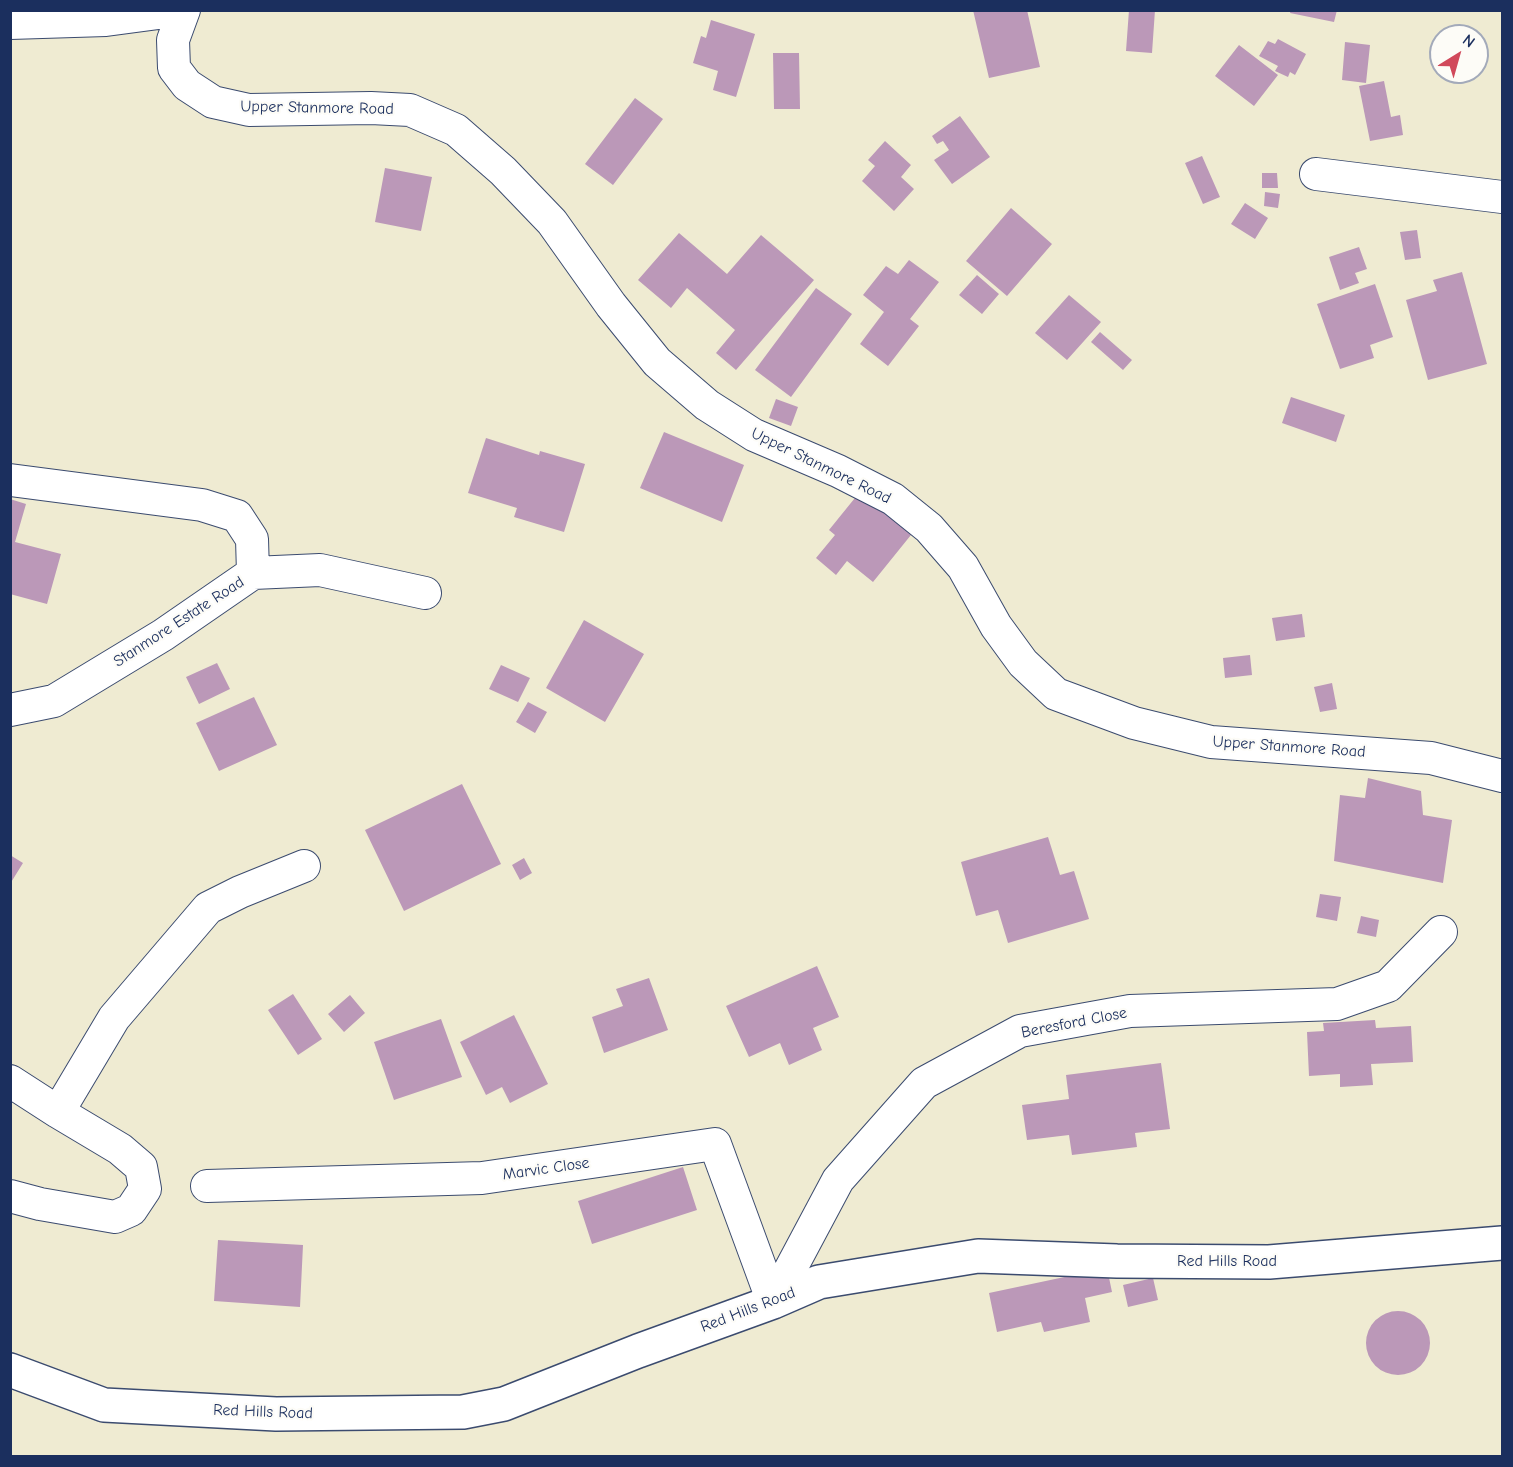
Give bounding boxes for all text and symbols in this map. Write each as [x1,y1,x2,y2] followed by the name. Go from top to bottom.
[1429,24,1489,84] north arrow
[1459,31,1478,52] text: N
[240,97,394,119] street label: Upper Stanmore Road
[748,424,894,508] street label: Upper Stanmore Road
[110,573,248,671] street label: Stanmore Estate Road
[1212,732,1366,762] street label: Upper Stanmore Road
[1019,1003,1129,1043] street label: Beresford Close
[501,1153,591,1185] street label: Marvic Close
[1177,1251,1277,1271] street label: Red Hills Road
[698,1283,798,1337] street label: Red Hills Road
[213,1401,313,1423] street label: Red Hills Road

